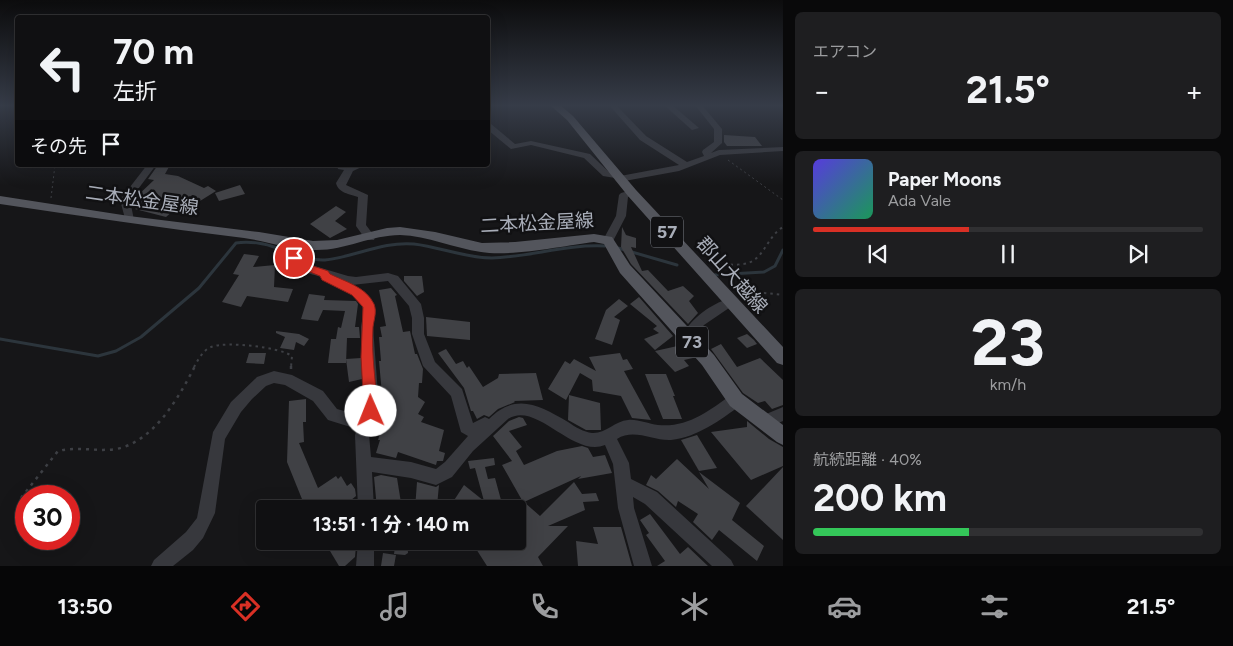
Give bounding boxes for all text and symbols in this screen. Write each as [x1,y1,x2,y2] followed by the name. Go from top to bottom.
[113,31,194,73] text: 70 m
[30,35,95,100] icon: left
[813,42,877,61] text: エアコン
[966,67,1050,113] text: 21.5°
[813,74,830,108] text: −
[1186,74,1203,108] text: +
[113,78,157,105] text: 左折
[97,130,125,158] icon: arrive
[30,135,87,158] text: その先
[888,168,1001,191] text: Paper Moons
[84,181,200,219] street label: 二本松金屋線
[888,191,951,210] text: Ada Vale
[479,209,595,237] street label: 二本松金屋線
[651,216,683,248] road number: 57
[692,232,772,318] street label: 郡山大越線
[273,237,315,279] pin
[864,240,892,268] icon: previous
[994,240,1022,268] icon: pause
[1124,240,1152,268] icon: next
[280,244,308,272] icon: arrive
[971,303,1045,381] text: 23
[676,327,708,358] road number: 73
[990,375,1026,394] text: km/h
[344,384,396,436] position arrow
[813,450,922,469] text: 航続距離 · 40%
[813,475,947,521] text: 200 km
[15,485,80,550] speed limit sign: 30
[313,513,469,536] text: 13:51 · 1 分 · 140 m
[228,589,263,624] icon: directions
[377,589,412,624] icon: music
[527,589,562,624] icon: phone
[677,589,712,624] icon: climate
[827,589,862,624] icon: car
[977,589,1012,624] icon: filters
[57,593,113,620] text: 13:50
[1127,593,1175,620] text: 21.5°

